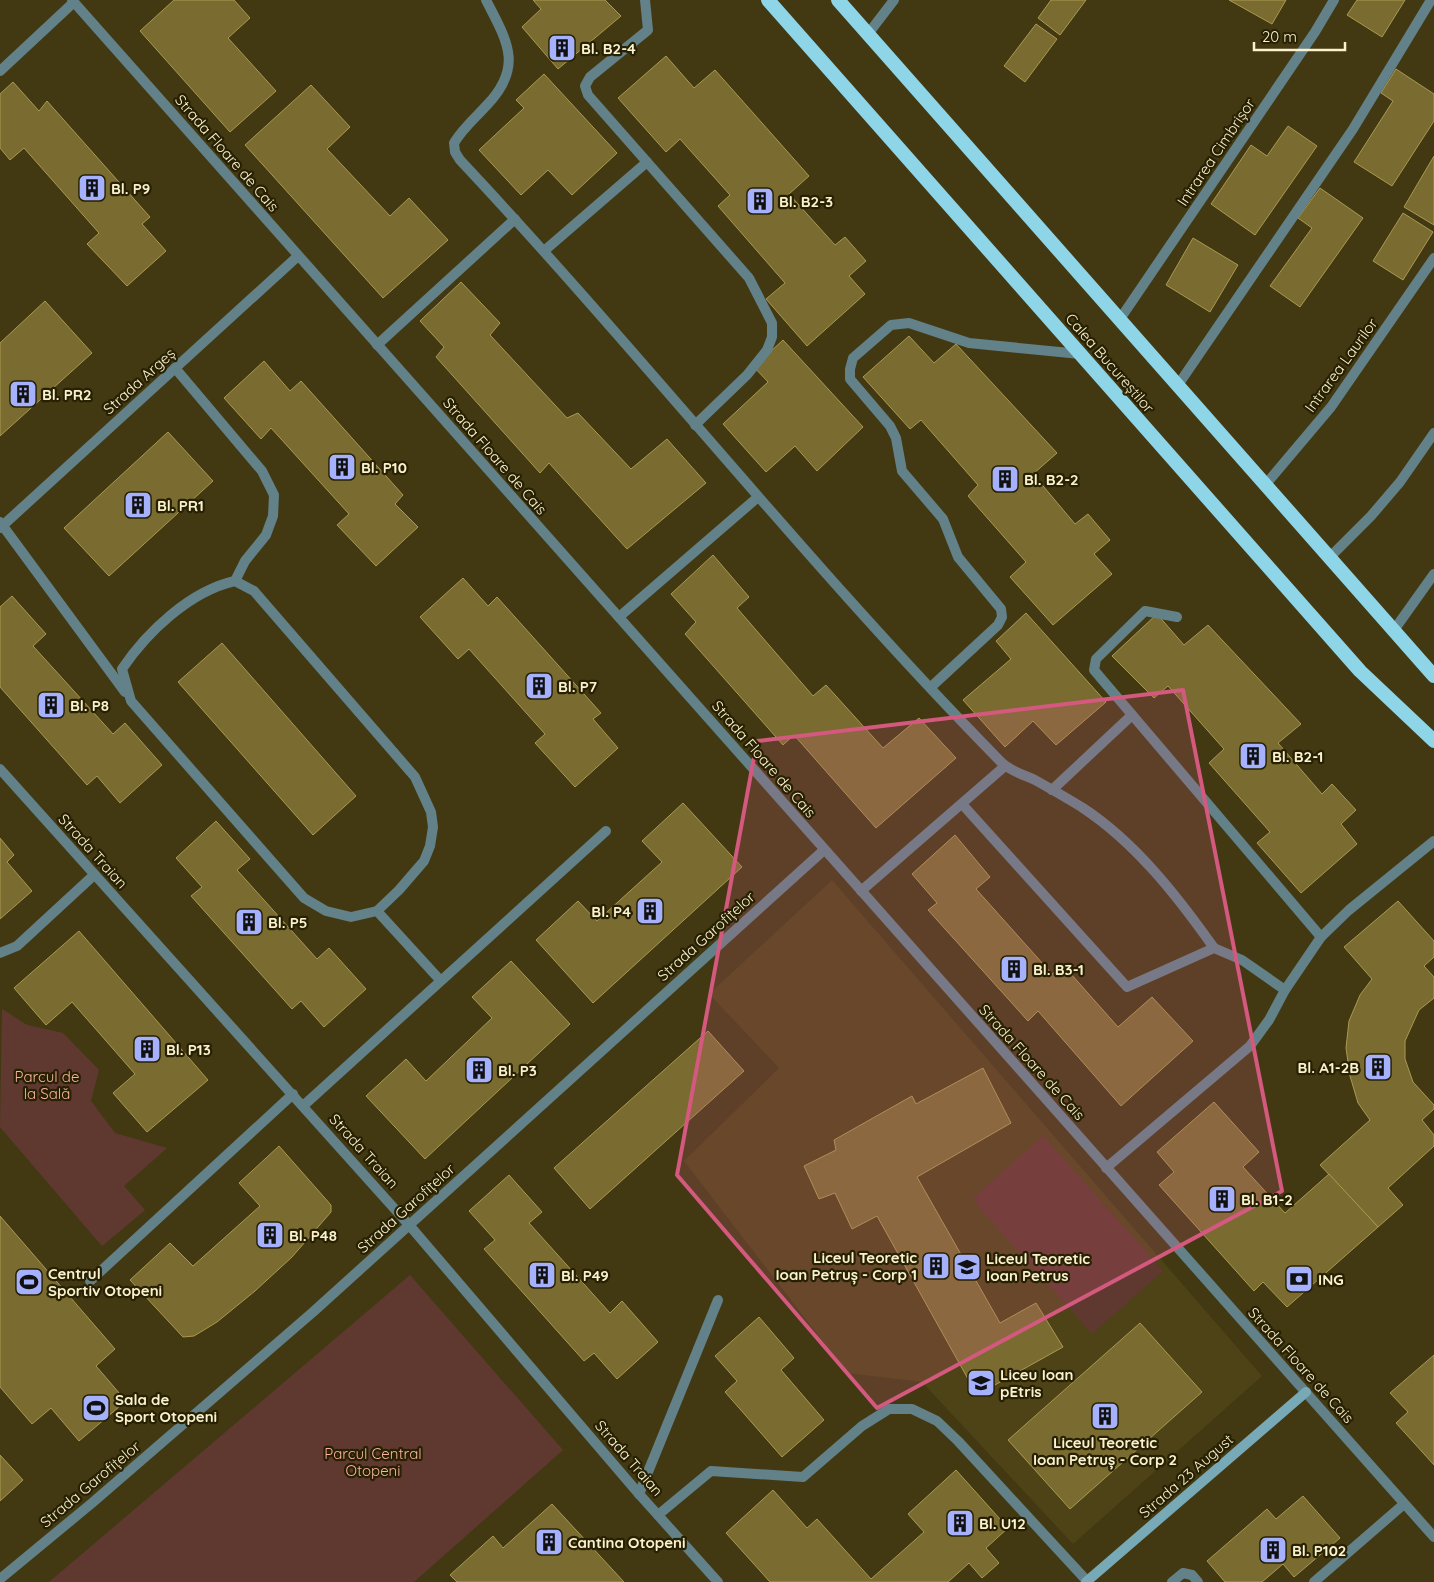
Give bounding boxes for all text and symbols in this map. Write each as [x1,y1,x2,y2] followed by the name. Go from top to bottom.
[1254,20,1345,52] scale bar
[1262,27,1297,46] text: 20 m
[547,33,577,63] building icon: Bl. B2-4
[581,39,636,58] place label: Bl. B2-4
[171,90,283,216] street label: Strada Floare de Cais
[1173,94,1259,210] street label: Intrarea Cimbrișor
[77,173,107,203] building icon: Bl. P9
[111,179,150,198] place label: Bl. P9
[745,186,775,216] building icon: Bl. B2-3
[779,192,833,211] place label: Bl. B2-3
[1062,309,1159,417] street label: Calea Bucureștilor
[1300,314,1382,416] street label: Intrarea Laurilor
[99,344,179,418] street label: Strada Argeș
[8,379,38,409] building icon: Bl. PR2
[42,385,92,404] place label: Bl. PR2
[439,393,551,519] street label: Strada Floare de Cais
[327,452,357,482] building icon: Bl. P10
[361,458,407,477] place label: Bl. P10
[990,464,1020,494] building icon: Bl. B2-2
[1024,470,1079,489] place label: Bl. B2-2
[123,490,153,520] building icon: Bl. PR1
[157,496,204,515] place label: Bl. PR1
[524,671,554,701] building icon: Bl. P7
[558,677,597,696] place label: Bl. P7
[36,690,66,720] building icon: Bl. P8
[70,696,109,715] place label: Bl. P8
[708,696,820,822] street label: Strada Floare de Cais
[1238,741,1268,771] building icon: Bl. B2-1
[1272,747,1323,766] place label: Bl. B2-1
[54,810,132,892] street label: Strada Traian
[653,887,759,985] street label: Strada Garofițelor
[635,896,665,926] building icon: Bl. P4
[591,902,631,921] place label: Bl. P4
[234,907,264,937] building icon: Bl. P5
[268,913,307,932] place label: Bl. P5
[999,954,1029,984] building icon: Bl. B3-1
[1033,960,1084,979] place label: Bl. B3-1
[975,1000,1089,1124] street label: Strada Floare de Cais
[132,1034,162,1064] building icon: Bl. P13
[166,1040,211,1059] place label: Bl. P13
[1363,1052,1393,1082] building icon: Bl. A1-2B
[464,1055,494,1085] building icon: Bl. P3
[1298,1058,1359,1077] place label: Bl. A1-2B
[498,1061,537,1080] place label: Bl. P3
[15,1067,79,1103] park label: Parcul de la Sală
[325,1110,403,1192] street label: Strada Traian
[353,1159,459,1257] street label: Strada Garofițelor
[1207,1184,1237,1214] building icon: Bl. B1-2
[1241,1190,1293,1209] place label: Bl. B1-2
[255,1220,285,1250] building icon: Bl. P48
[289,1226,337,1245] place label: Bl. P48
[775,1248,917,1285] place label: Liceul Teoretic Ioan Petruș - Corp 1
[986,1249,1090,1285] place label: Liceul Teoretic Ioan Petrus
[921,1251,951,1281] building icon: Liceul Teoretic Ioan Petruș - Corp 1
[952,1252,982,1282] school or university icon: Liceul Teoretic Ioan Petrus
[527,1260,557,1290] building icon: Bl. P49
[48,1264,162,1300] place label: Centrul Sportiv Otopeni
[1284,1264,1314,1294] bank icon: ING
[561,1266,609,1285] place label: Bl. P49
[14,1267,44,1297] sports icon: Centrul Sportiv Otopeni
[1318,1270,1344,1289] place label: ING
[1244,1303,1358,1427] street label: Strada Floare de Cais
[1000,1365,1073,1401] place label: Liceu Ioan pEtris
[966,1368,996,1398] school or university icon: Liceu Ioan pEtris
[115,1390,217,1426] place label: Sala de Sport Otopeni
[81,1393,111,1423] sports icon: Sala de Sport Otopeni
[1090,1401,1120,1431] building icon: Liceul Teoretic Ioan Petruș - Corp 2
[591,1416,667,1500] street label: Strada Traian
[1135,1430,1237,1522] street label: Strada 23 August
[1033,1433,1177,1470] place label: Liceul Teoretic Ioan Petruș - Corp 2
[36,1436,144,1531] street label: Strada Garofițelor
[324,1444,422,1480] park label: Parcul Central Otopeni
[945,1508,975,1538] building icon: Bl. U12
[979,1514,1026,1533] place label: Bl. U12
[534,1527,564,1557] building icon: Cantina Otopeni
[568,1533,686,1552] place label: Cantina Otopeni
[1258,1535,1288,1565] building icon: Bl. P102
[1292,1541,1346,1560] place label: Bl. P102

